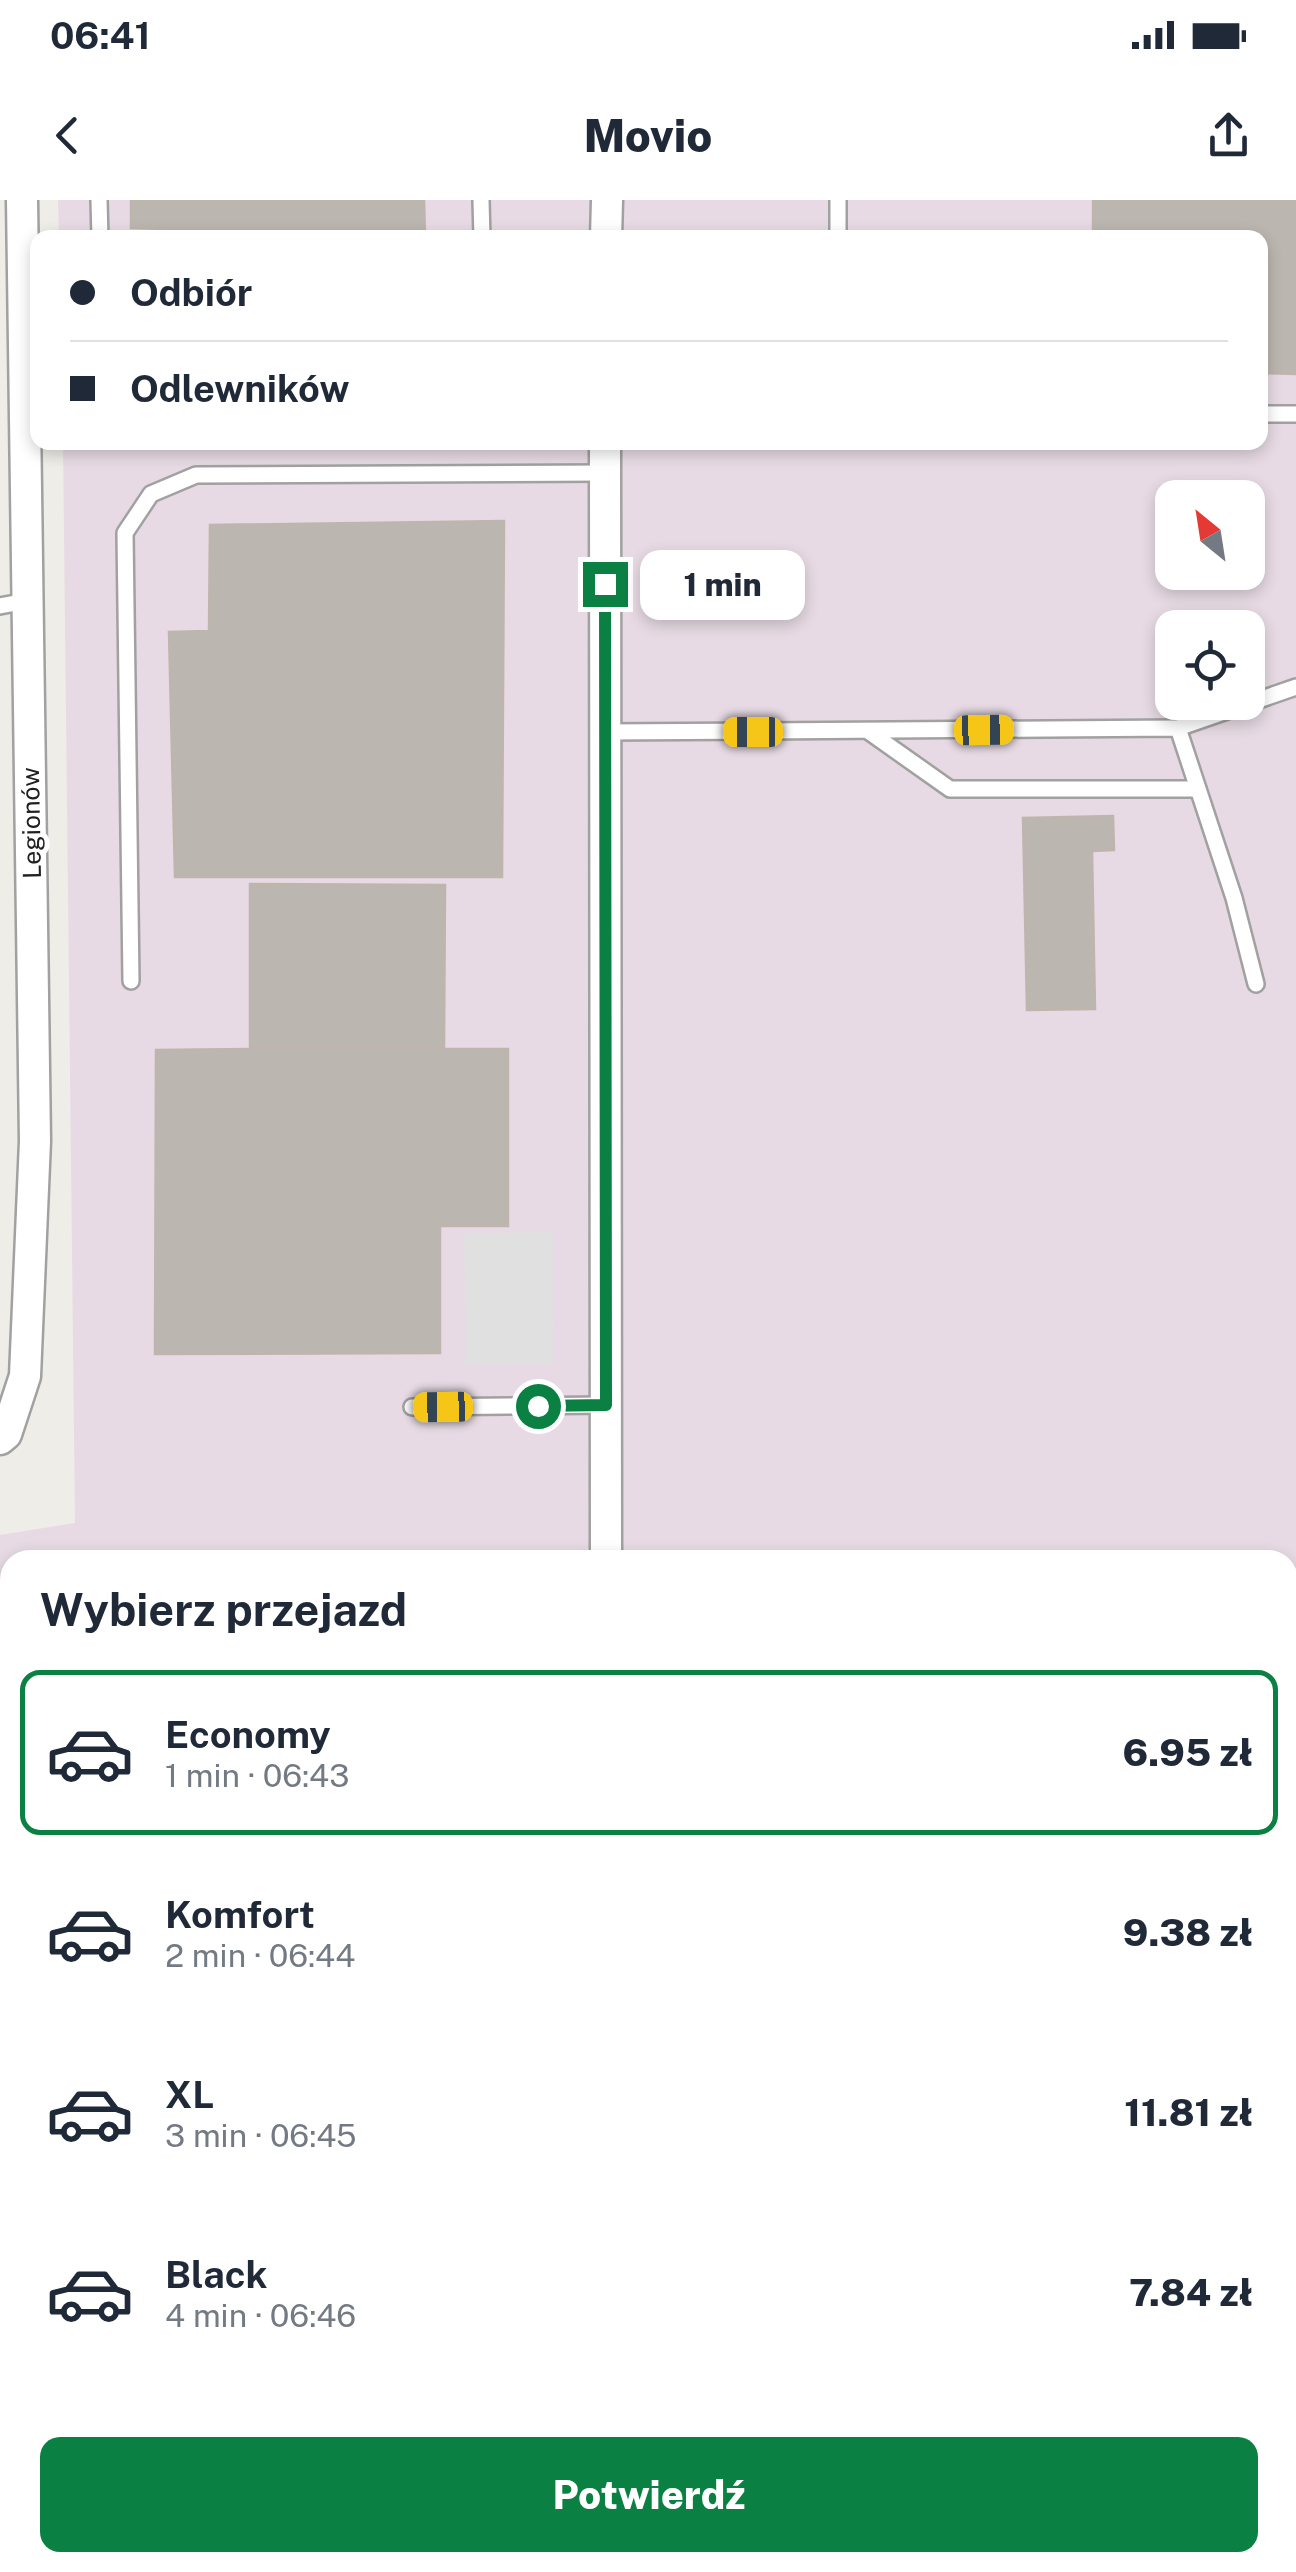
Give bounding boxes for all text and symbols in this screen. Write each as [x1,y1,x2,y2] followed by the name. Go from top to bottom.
[50,13,151,58] text: 06:41
[40,108,95,163] icon: back
[1201,108,1256,163] icon: share
[584,109,712,162] text: Movio
[130,270,252,315] text: Odbiór
[130,366,349,411] text: Odlewników
[1155,480,1265,590] north arrow
[1155,480,1265,720] map controls
[640,549,805,619] callout: 1 min
[583,562,628,607] route end
[683,566,762,603] text: 1 min
[1155,610,1265,720] button: locate
[954,714,1014,746] car
[723,717,783,747] car
[15,767,47,879] street label: Legionów
[516,1384,561,1429] route start
[413,1391,473,1423] car
[40,1583,407,1636] text: Wybierz przejazd
[45,1708,135,1798] icon: car
[165,1712,331,1757] text: Economy
[1123,1730,1253,1775] text: 6.95 zł
[165,1757,349,1794] text: 1 min · 06:43
[45,1888,135,1978] icon: car
[165,1892,315,1937] text: Komfort
[1123,1910,1253,1955] text: 9.38 zł
[165,1937,355,1974] text: 2 min · 06:44
[45,2068,135,2158] icon: car
[165,2072,214,2117] text: XL
[1124,2090,1253,2135] text: 11.81 zł
[165,2117,357,2154] text: 3 min · 06:45
[45,2248,135,2338] icon: car
[165,2252,268,2297] text: Black
[1129,2270,1253,2315] text: 7.84 zł
[165,2297,356,2334] text: 4 min · 06:46
[40,2437,1258,2552] button: Potwierdź

